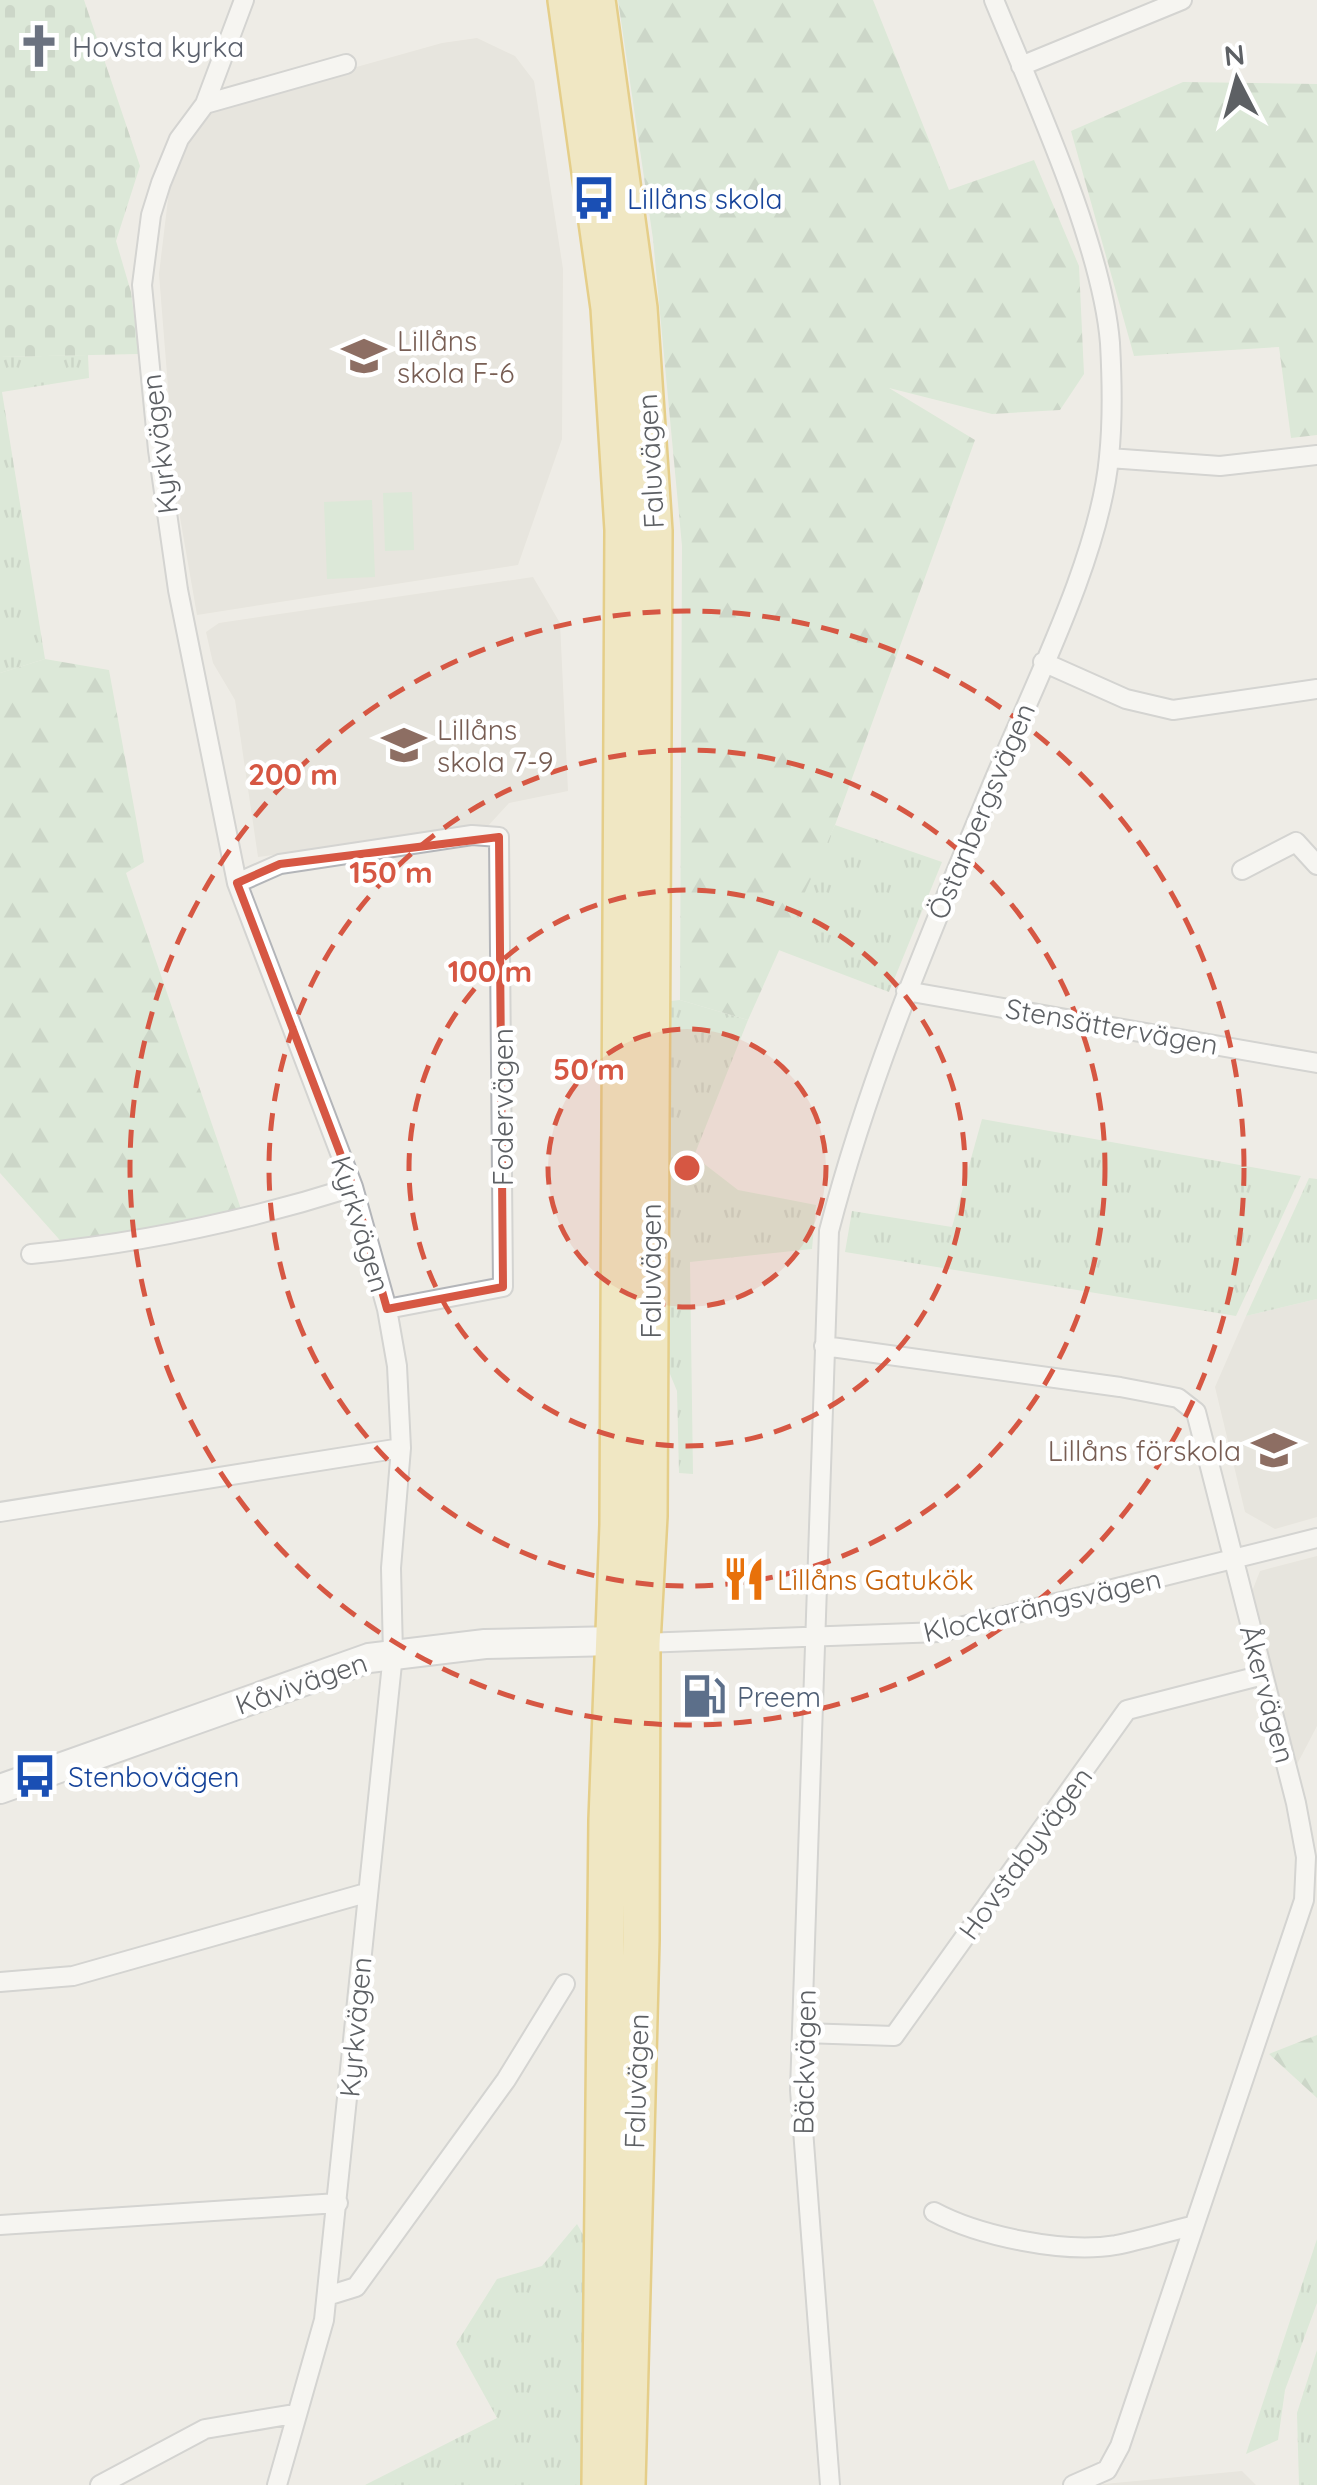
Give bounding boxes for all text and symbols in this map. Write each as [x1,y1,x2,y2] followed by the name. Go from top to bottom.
[15,22,63,70] church icon: Hovsta kyrka
[72,29,244,64] place label: Hovsta kyrka
[1187,30,1287,130] north arrow
[1222,36,1246,73] text: N
[570,174,618,222] bus stop icon: Lillåns skola
[627,181,783,216] place label: Lillåns skola
[397,323,514,390] place label: Lillåns skola F-6
[340,332,388,380] school or university icon: Lillåns skola F-6
[133,372,185,516] street label: Kyrkvägen
[629,393,671,529] street label: Faluvägen
[920,698,1042,924] street label: Östanbergsvägen
[437,712,553,779] place label: Lillåns skola 7-9
[380,721,428,769] school or university icon: Lillåns skola 7-9
[248,755,338,793] text: 200 m
[349,853,433,891] text: 150 m
[448,952,532,990] text: 100 m
[1003,990,1221,1062] street label: Stensättervägen
[485,1028,520,1186] street label: Fodervägen
[553,1050,625,1088] text: 50 m
[669,1150,705,1186] centre of rings
[324,1152,398,1296] street label: Kyrkvägen
[633,1203,668,1339] street label: Faluvägen
[1250,1426,1298,1474] school or university icon: Lillåns förskola
[1048,1433,1241,1468] place label: Lillåns förskola
[720,1555,768,1603] restaurant icon: Lillåns Gatukök
[920,1561,1164,1649] street label: Klockarängsvägen
[777,1562,974,1597] place label: Lillåns Gatukök
[1233,1621,1303,1767] street label: Åkervägen
[231,1644,371,1722] street label: Kåvivägen
[680,1672,728,1720] fuel station icon: Preem
[737,1679,821,1714] place label: Preem
[11,1752,59,1800] bus stop icon: Stenbovägen
[68,1759,239,1794] place label: Stenbovägen
[951,1760,1099,1946] street label: Hovstabyvägen
[331,1955,379,2099] street label: Kyrkvägen
[785,1989,823,2135] street label: Bäckvägen
[616,2013,656,2149] street label: Faluvägen

